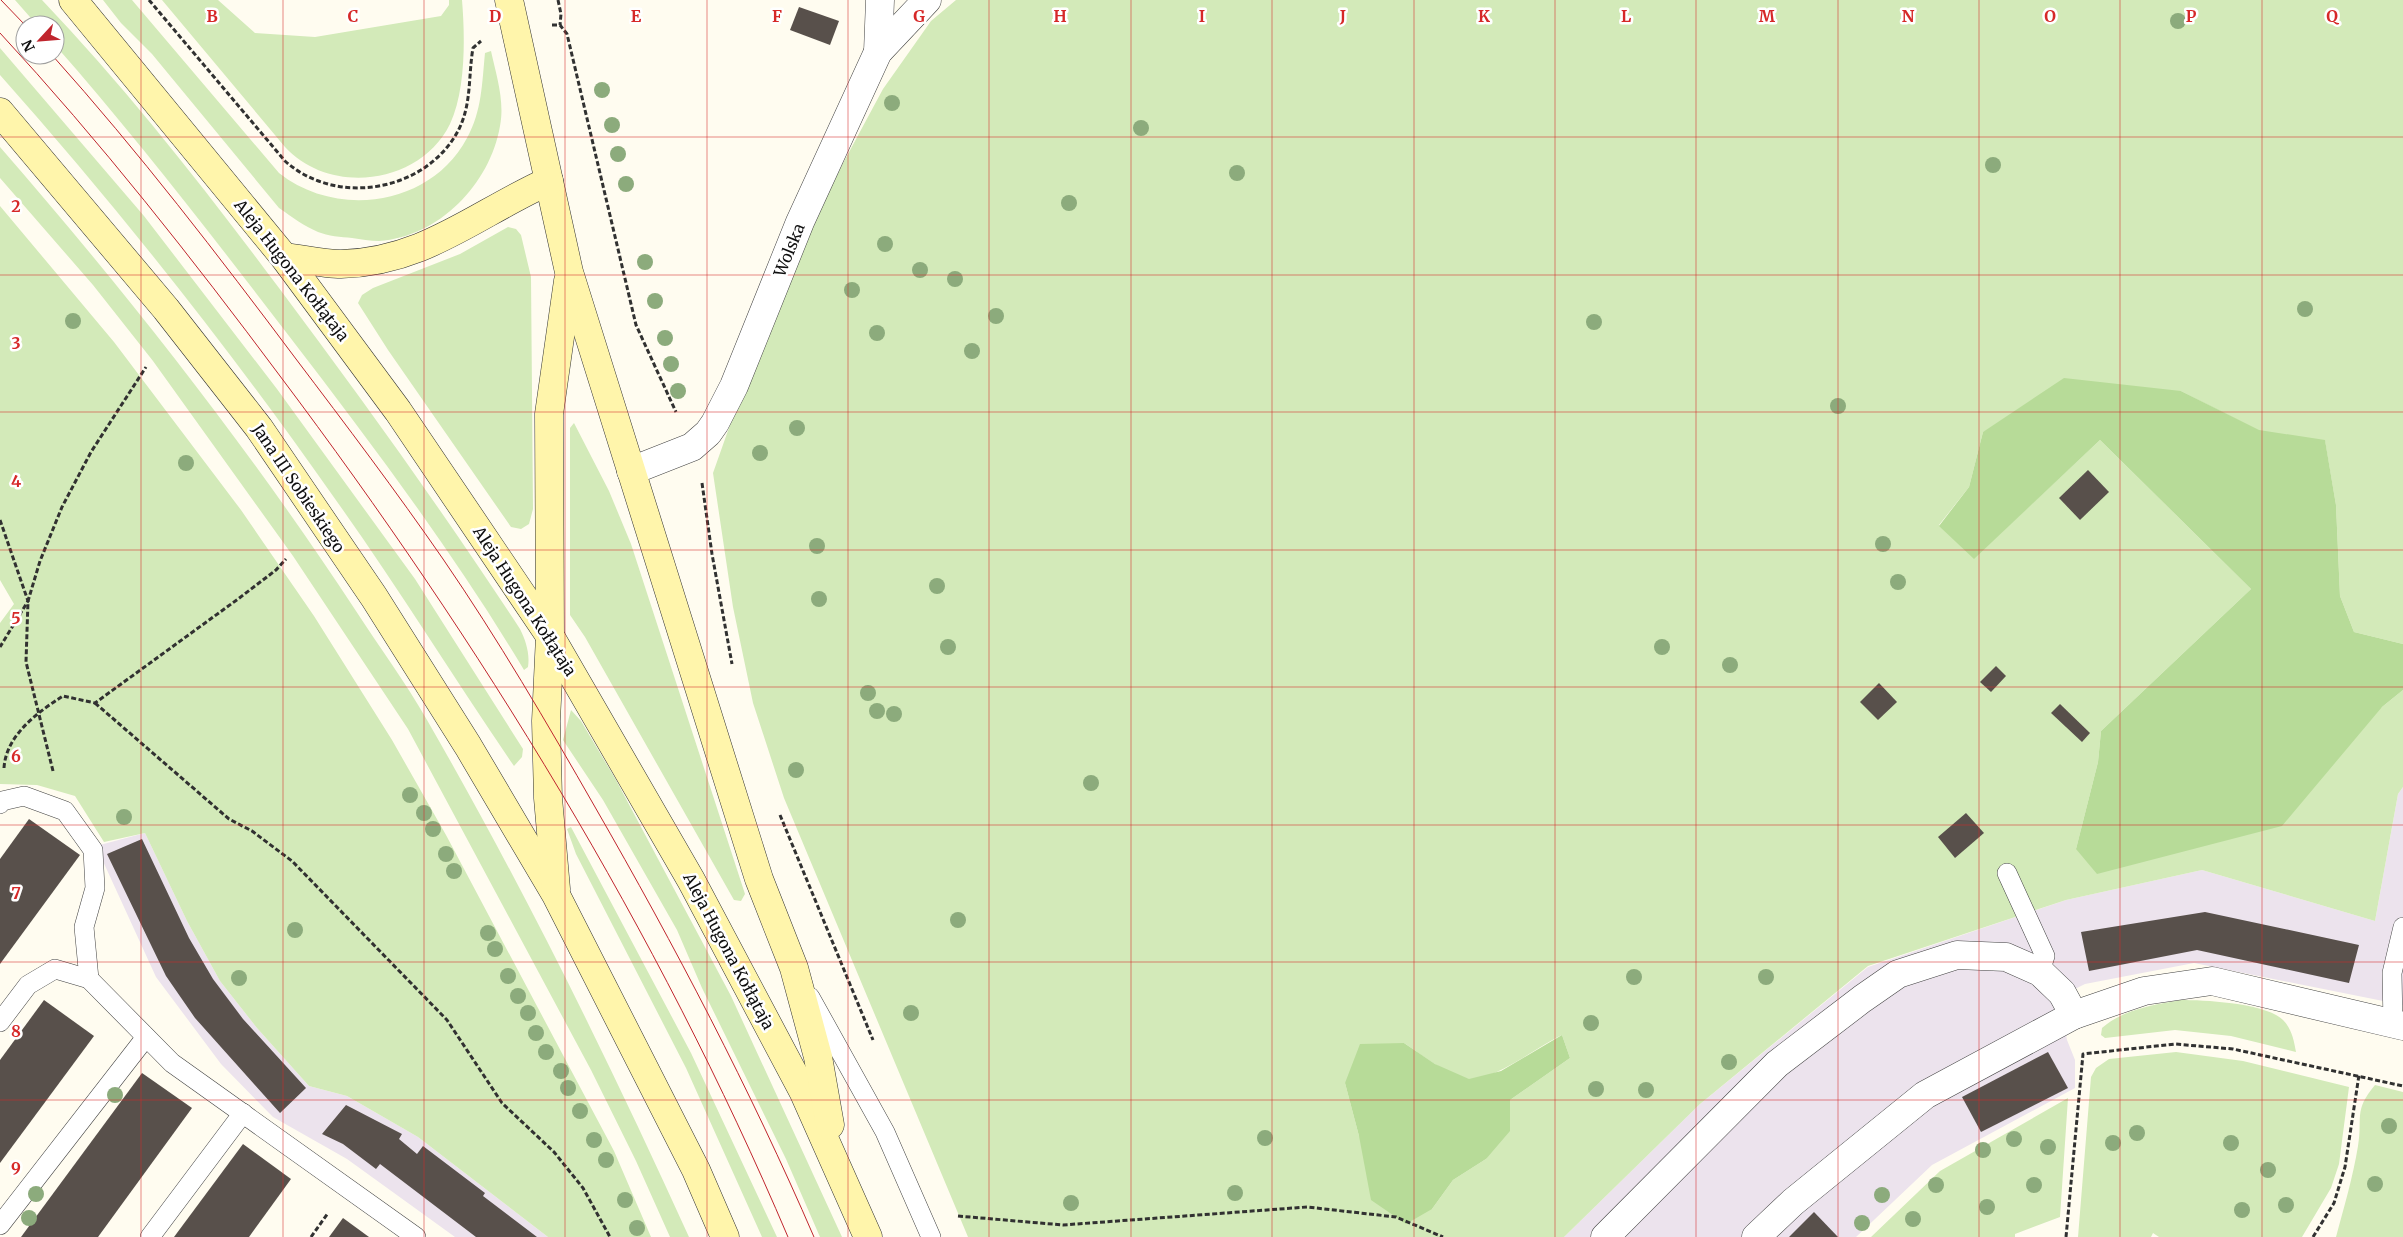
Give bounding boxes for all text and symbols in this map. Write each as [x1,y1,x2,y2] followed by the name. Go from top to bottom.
[206,6,218,26] text: B
[348,6,358,26] text: C
[489,6,501,26] text: D
[631,6,642,26] text: E
[772,6,782,26] text: F
[913,6,925,26] text: G
[1053,6,1067,26] text: H
[1199,6,1205,26] text: I
[1339,6,1346,26] text: J
[1478,6,1490,26] text: K
[1621,6,1631,26] text: L
[1759,6,1776,26] text: M
[1902,6,1915,26] text: N
[2044,6,2056,26] text: O
[2186,6,2197,26] text: P
[2326,6,2339,26] text: Q
[15,15,65,65] north arrow
[18,37,39,55] text: N
[230,194,354,345] street label: Aleja Hugona Kołłątaja
[11,196,21,216] text: 2
[769,220,809,281] street label: Wolska
[11,333,21,353] text: 3
[248,419,350,556] street label: Jana III Sobieskiego
[11,471,21,491] text: 4
[469,522,581,680] street label: Aleja Hugona Kołłątaja
[11,608,21,628] text: 5
[11,746,21,766] text: 6
[679,868,779,1033] street label: Aleja Hugona Kołłątaja
[11,883,21,903] text: 7
[11,1021,21,1041] text: 8
[11,1158,21,1178] text: 9

